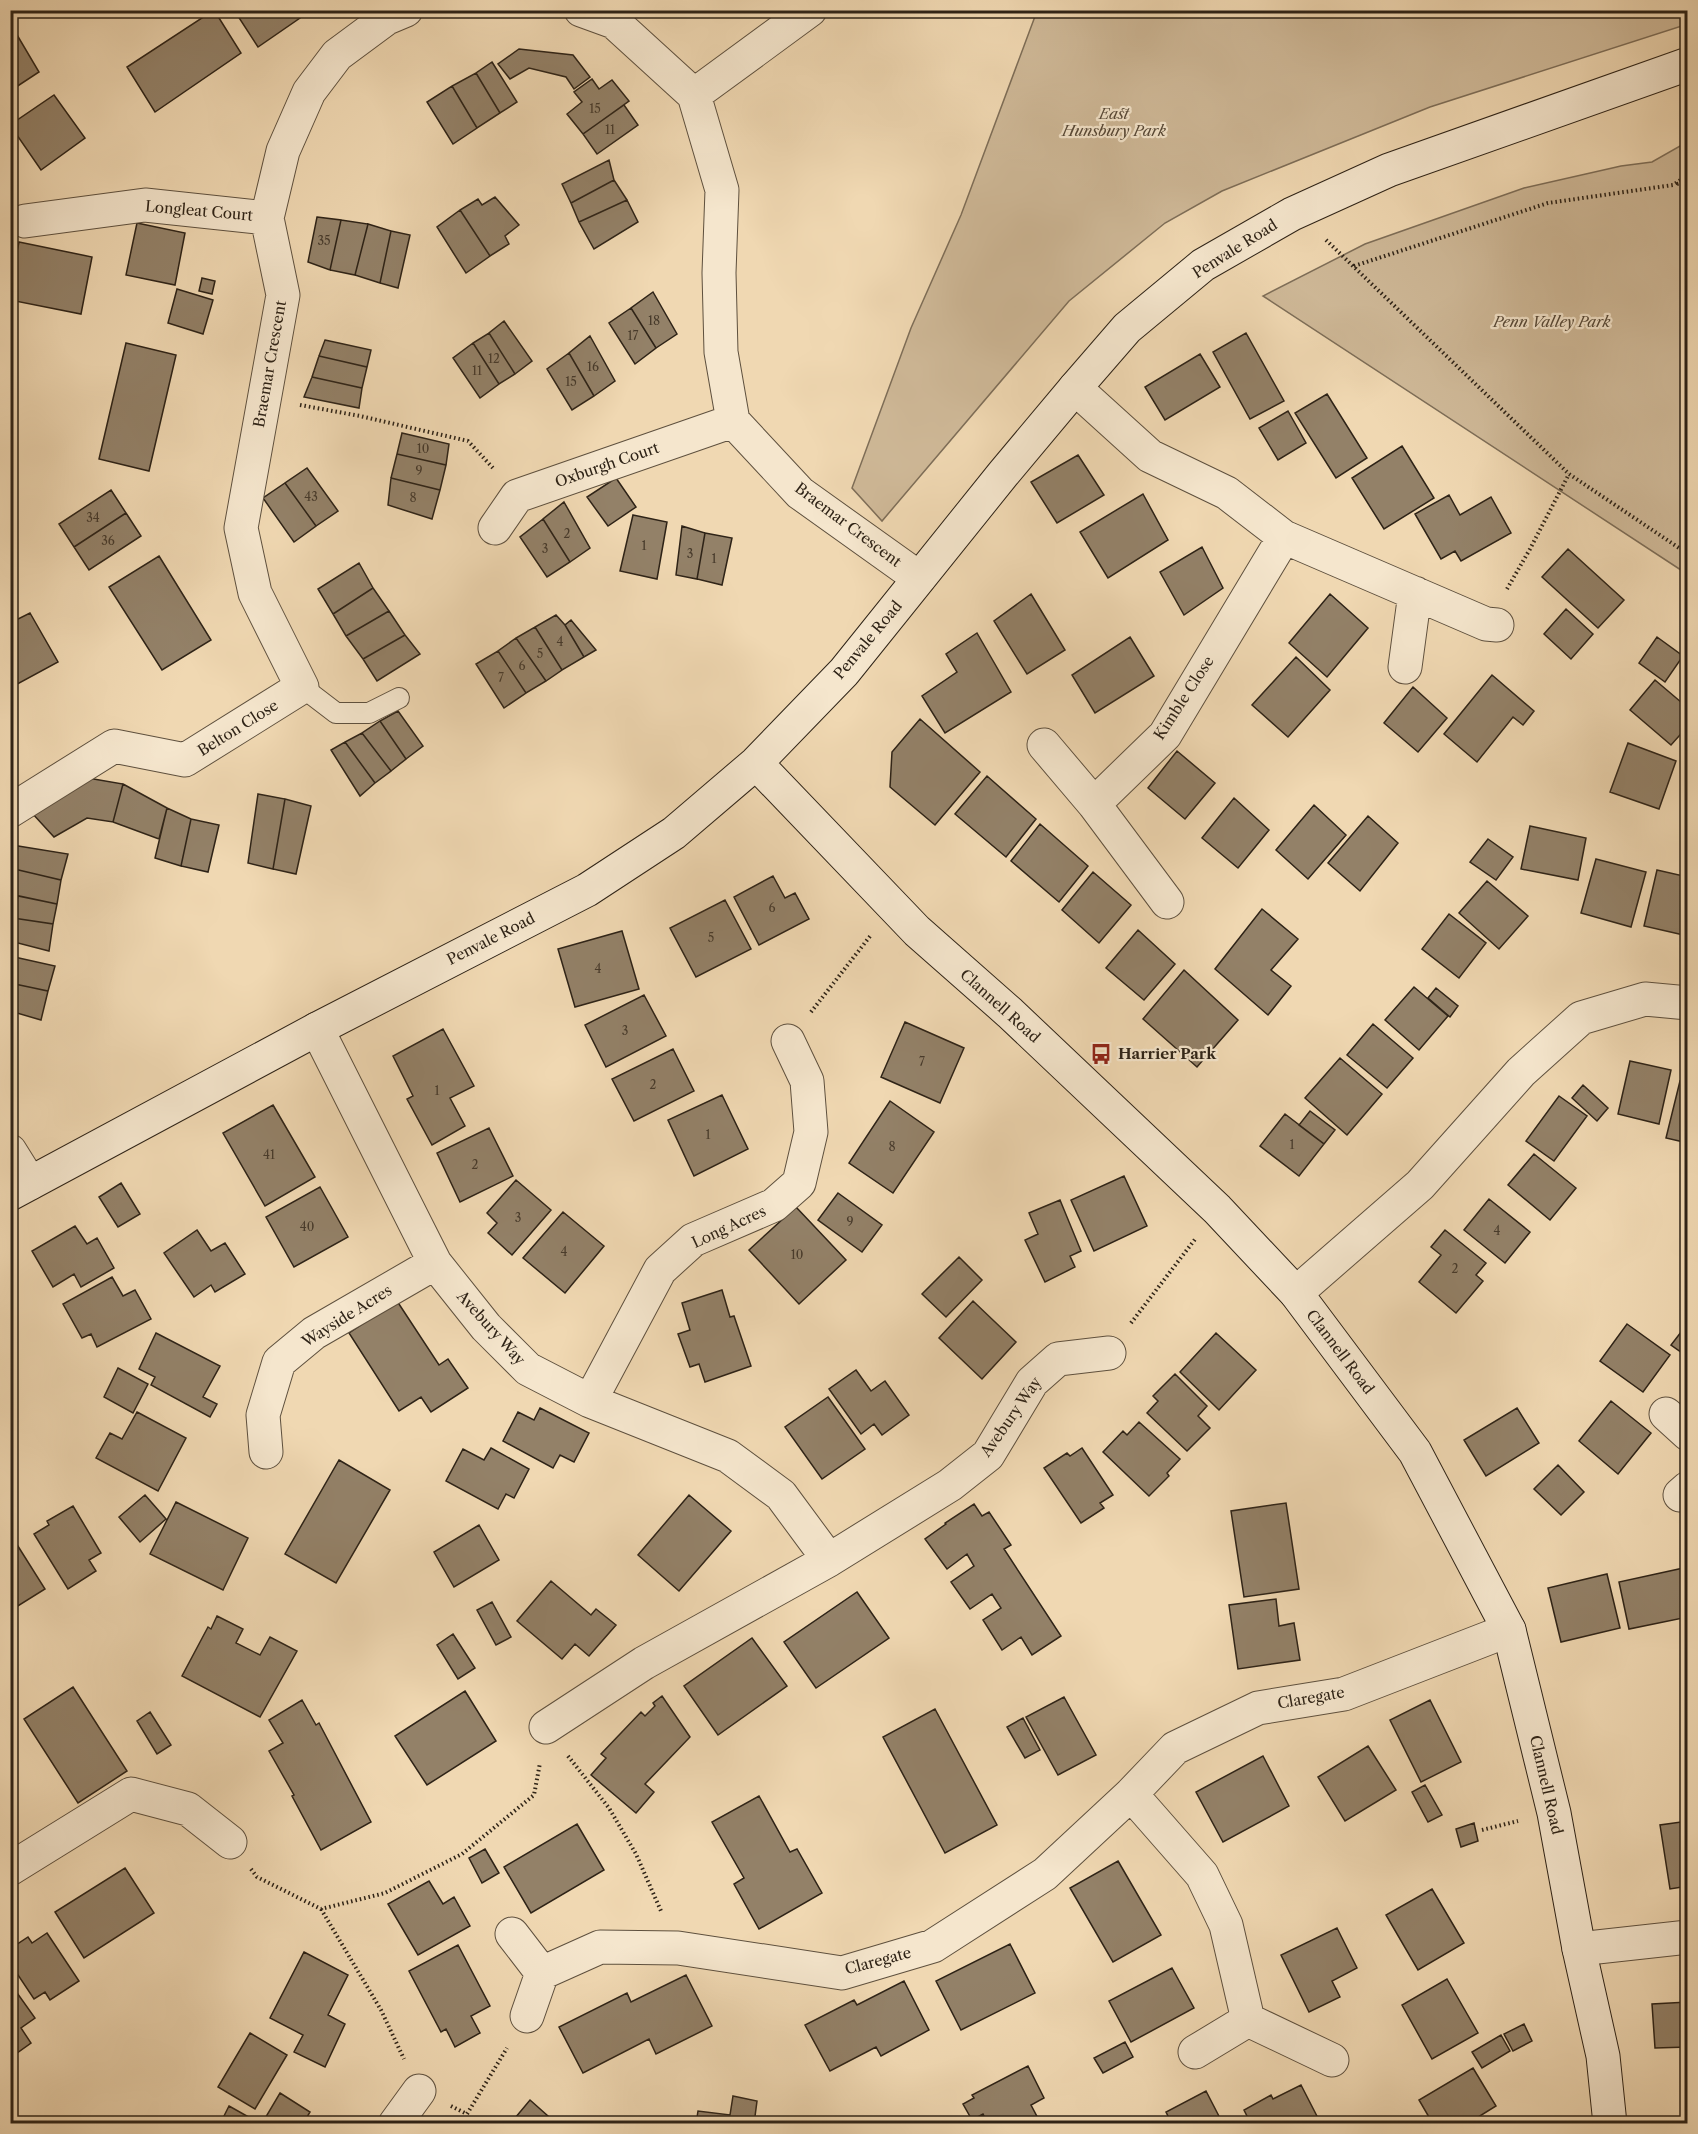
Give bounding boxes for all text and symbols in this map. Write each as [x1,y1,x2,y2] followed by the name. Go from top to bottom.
[589,101,601,116] house number: 15
[1061,104,1166,140] park label: East Hunsbury Park
[605,122,615,137] house number: 11
[144,196,254,225] street label: Longleat Court
[1189,215,1281,282] street label: Penvale Road
[317,233,331,248] house number: 35
[249,298,290,429] street label: Braemar Crescent
[1492,312,1611,331] park label: Penn Valley Park
[648,313,660,328] house number: 18
[628,328,639,343] house number: 17
[488,351,500,366] house number: 12
[587,359,599,374] house number: 16
[472,363,482,378] house number: 11
[565,374,577,389] house number: 15
[552,438,662,491] street label: Oxburgh Court
[417,441,429,456] house number: 10
[415,463,423,478] house number: 9
[791,478,906,571] street label: Braemar Crescent
[304,489,318,504] house number: 43
[409,490,417,505] house number: 8
[86,510,100,525] house number: 34
[564,526,571,541] house number: 2
[101,533,115,548] house number: 36
[641,538,647,553] house number: 1
[542,541,548,556] house number: 3
[687,546,693,561] house number: 3
[711,551,717,566] house number: 1
[829,597,906,683] street label: Penvale Road
[557,634,564,649] house number: 4
[537,646,543,661] house number: 5
[1149,652,1218,743] street label: Kimble Close
[518,658,526,673] house number: 6
[498,670,504,685] house number: 7
[194,695,282,760] street label: Belton Close
[768,900,776,915] house number: 6
[443,908,538,969] street label: Penvale Road
[708,930,714,945] house number: 5
[595,961,602,976] house number: 4
[956,965,1044,1047] street label: Clannell Road
[622,1023,628,1038] house number: 3
[1089,1042,1113,1066] bus stop icon: Harrier Park
[1118,1044,1217,1063] place label: Harrier Park
[919,1054,925,1069] house number: 7
[650,1077,657,1092] house number: 2
[434,1083,440,1098] house number: 1
[705,1127,711,1142] house number: 1
[1289,1137,1295,1152] house number: 1
[888,1139,896,1154] house number: 8
[263,1147,275,1162] house number: 41
[472,1157,479,1172] house number: 2
[689,1201,769,1252] street label: Long Acres
[515,1210,521,1225] house number: 3
[846,1214,854,1229] house number: 9
[300,1219,314,1234] house number: 40
[1494,1223,1501,1238] house number: 4
[561,1244,568,1259] house number: 4
[791,1247,803,1262] house number: 10
[1452,1261,1459,1276] house number: 2
[297,1280,395,1351] street label: Wayside Acres
[452,1286,530,1369] street label: Avebury Way
[1302,1306,1378,1398] street label: Clannell Road
[976,1373,1045,1461] street label: Avebury Way
[1276,1682,1346,1713] street label: Claregate
[1526,1733,1567,1836] street label: Clannell Road
[843,1943,913,1978] street label: Claregate

